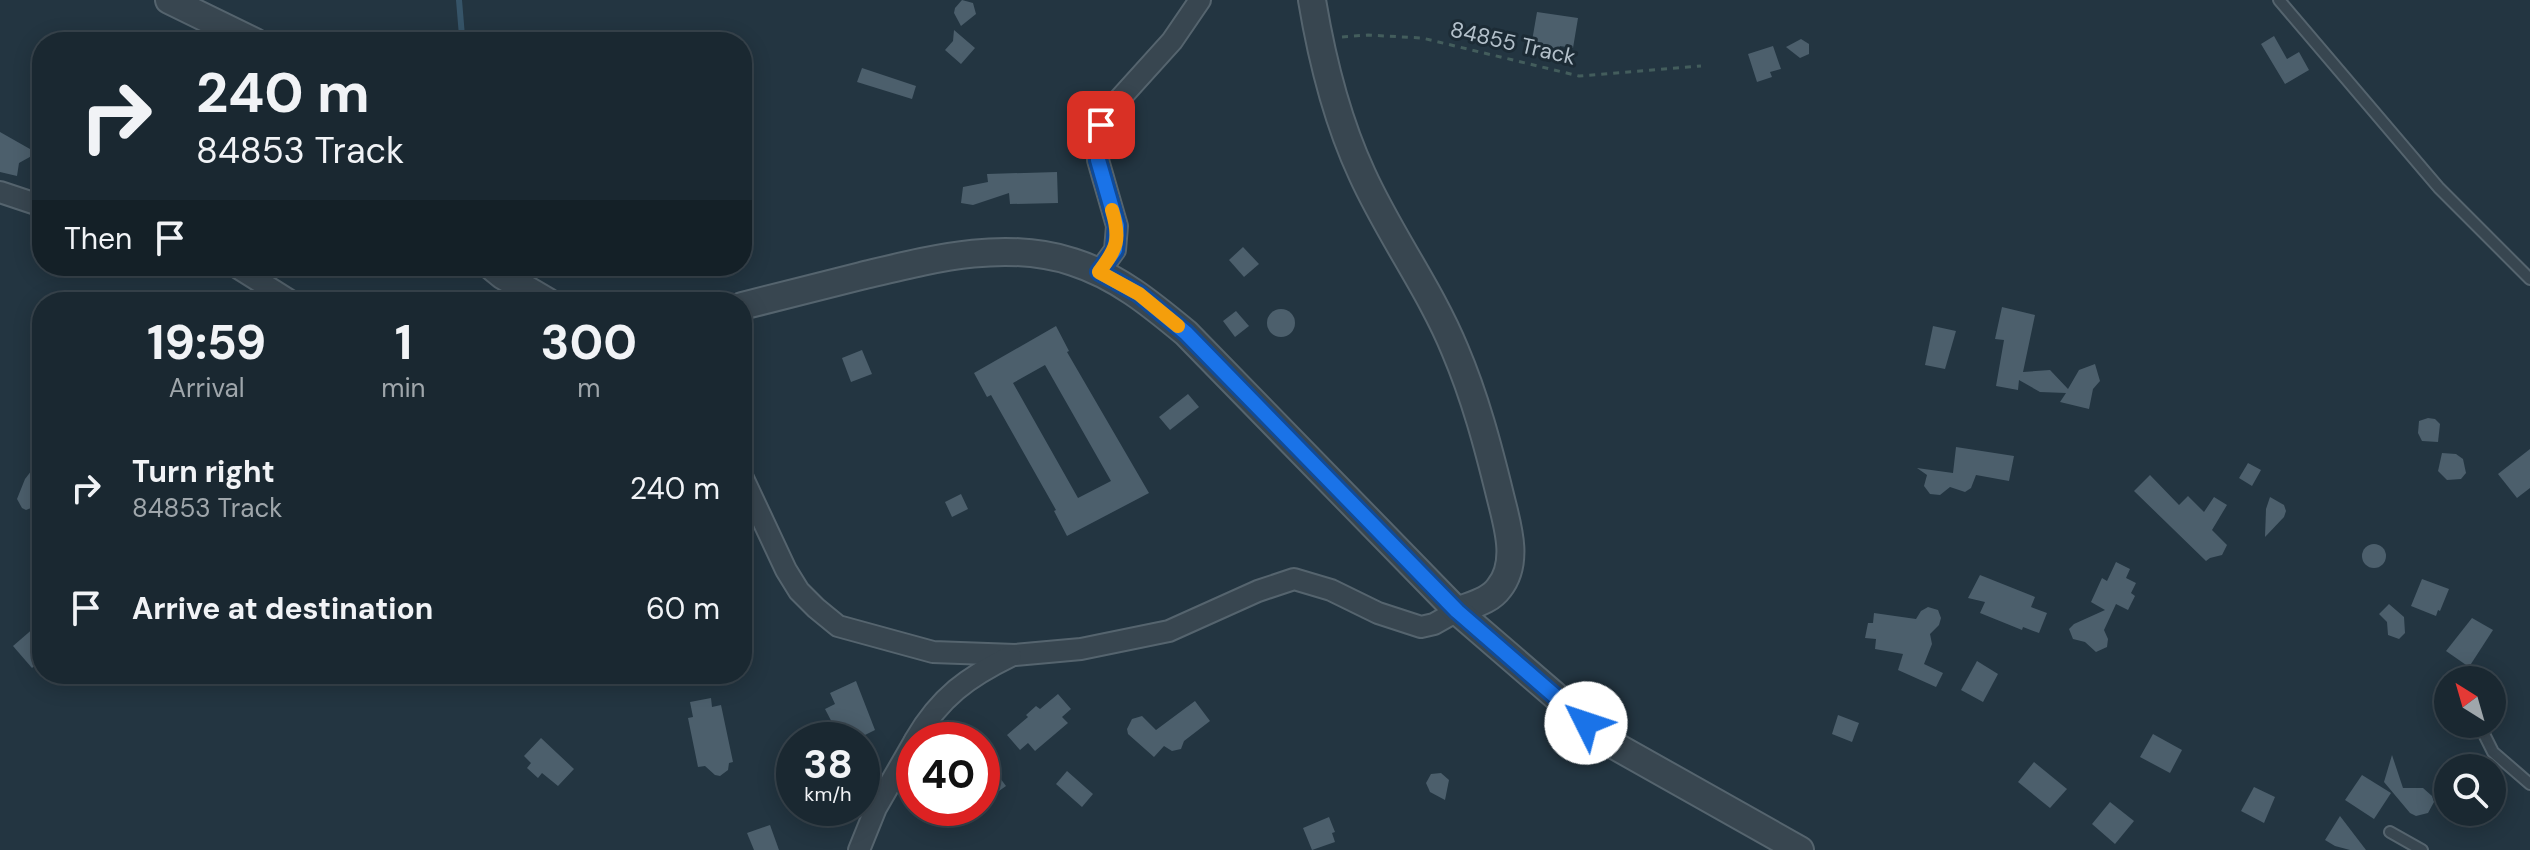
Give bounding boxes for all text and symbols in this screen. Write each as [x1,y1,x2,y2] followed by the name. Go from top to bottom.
[1448,15,1578,71] street label: 84855 Track
[196,56,370,129] text: 240 m
[64,64,168,168] icon: right
[1067,91,1135,159] pin
[1079,103,1123,147] icon: arrive
[196,127,404,174] text: 84853 Track
[148,216,192,260] icon: arrive
[64,219,132,258] text: Then
[147,311,266,374] text: 19:59
[395,311,412,374] text: 1
[541,311,637,374] text: 300
[169,371,244,405] text: Arrival
[381,371,426,405] text: min
[577,371,600,405] text: m
[132,452,275,491] text: Turn right
[64,466,108,510] icon: right
[630,469,720,508] text: 240 m
[132,491,282,525] text: 84853 Track
[64,586,108,630] icon: arrive
[132,589,433,628] text: Arrive at destination
[646,589,720,628] text: 60 m
[2434,666,2506,738] north arrow
[2434,666,2506,826] map controls
[1544,681,1628,765] position arrow
[896,722,1000,826] speed limit sign: 40
[803,738,853,790] text: 38
[2434,754,2506,826] button: search
[804,781,852,807] text: km/h

